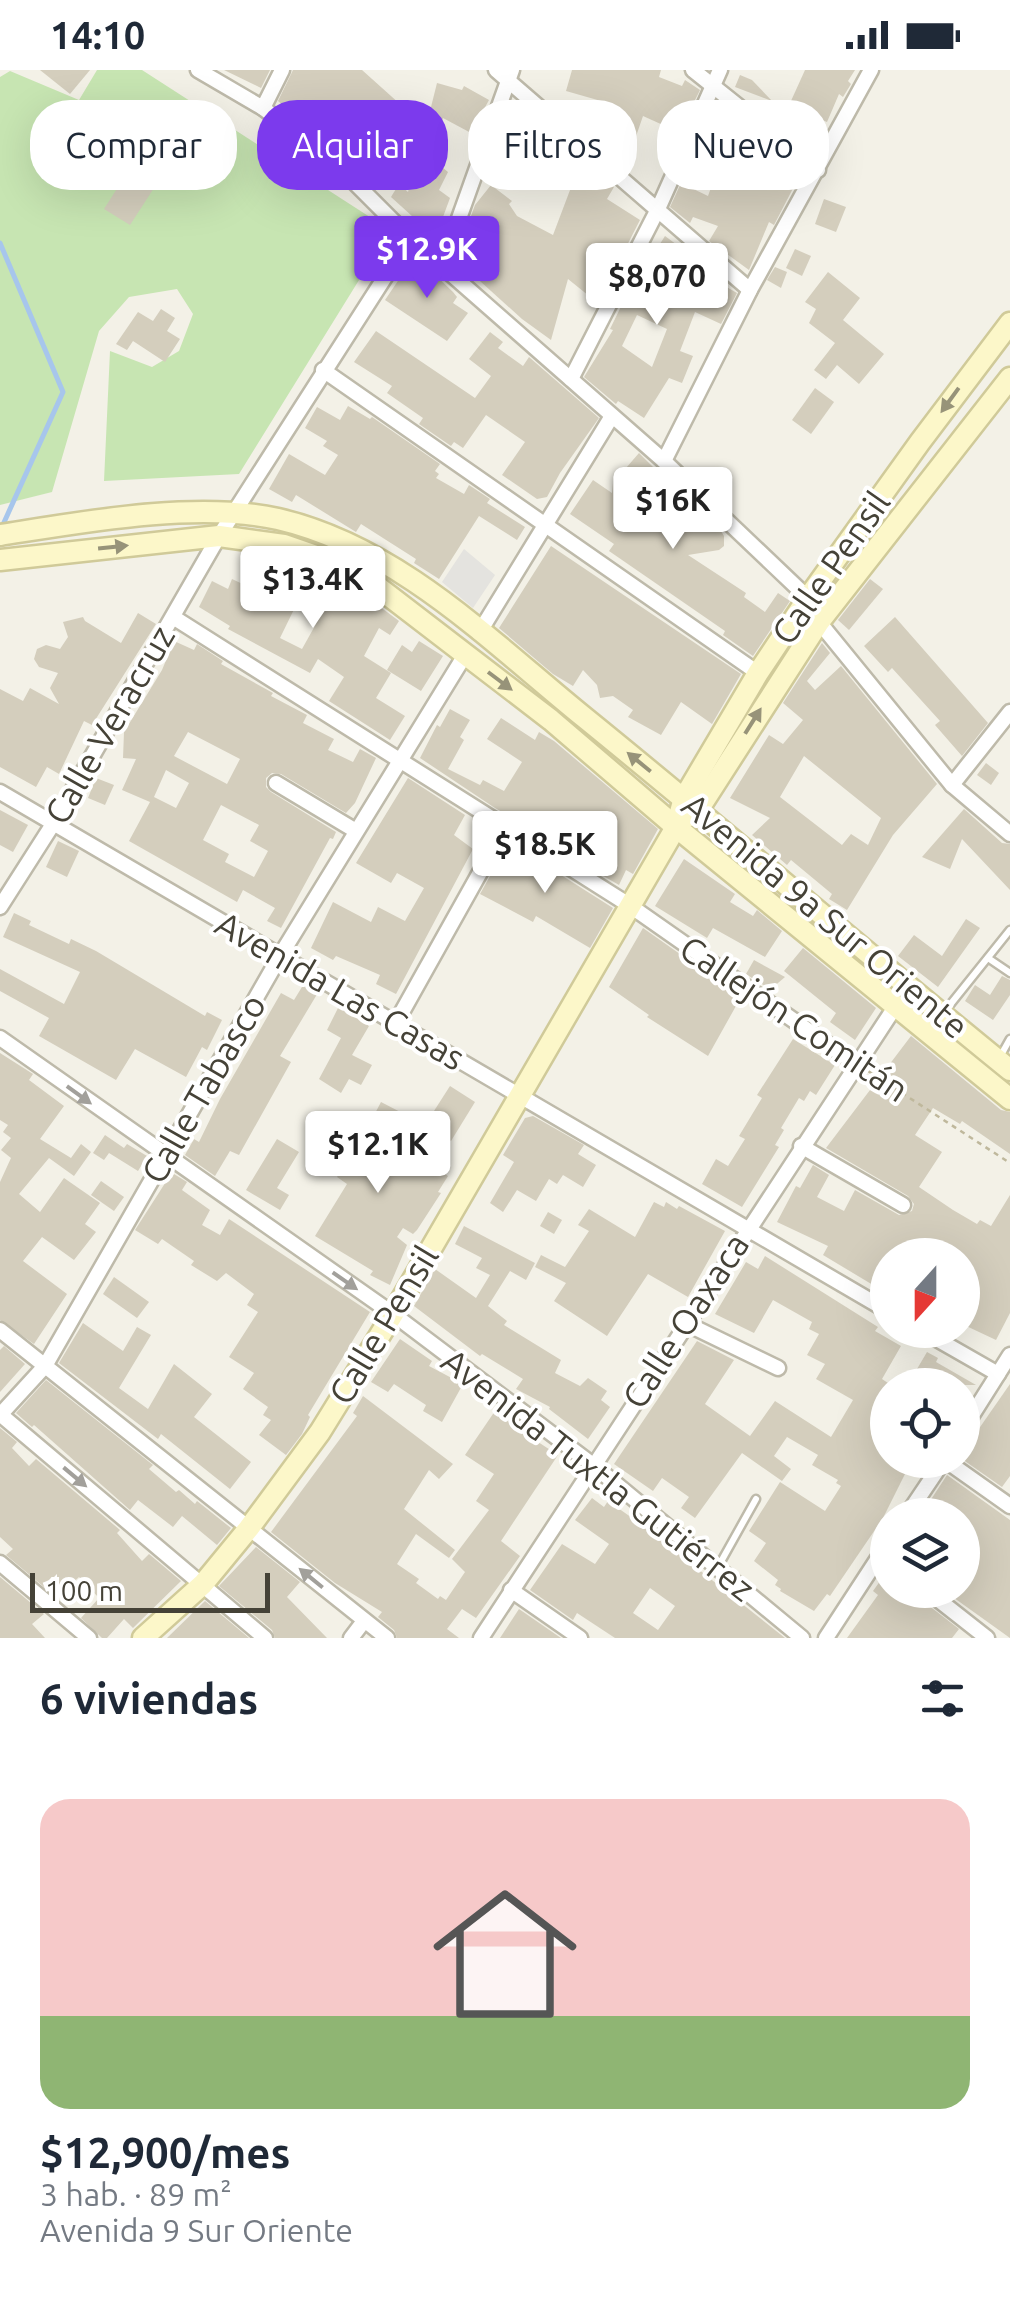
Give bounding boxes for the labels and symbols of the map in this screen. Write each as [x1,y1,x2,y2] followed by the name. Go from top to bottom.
[346,216,508,301] pin: $12.9K
[576,243,738,328] pin: $8,070
[941,387,961,413] one-way arrow
[614,467,732,552] pin: $16K
[763,483,897,652] street label: Calle Pensil
[97,539,129,555] one-way arrow
[232,546,394,631] pin: $13.4K
[36,618,182,831] street label: Calle Veracruz
[487,671,513,691] one-way arrow
[744,707,761,735] one-way arrow
[626,752,652,773] one-way arrow
[675,784,976,1046] street label: Avenida 9a Sur Oriente
[464,811,626,896] pin: $18.5K
[209,903,472,1078] street label: Avenida Las Casas
[673,927,916,1109] street label: Callejón Comitán
[133,987,273,1190] street label: Calle Tabasco
[66,1085,92,1104] one-way arrow
[297,1111,459,1196] pin: $12.1K
[614,1226,756,1415] street label: Calle Oaxaca
[320,1238,446,1411] street label: Calle Pensil
[870,1238,980,1348] north arrow
[332,1271,359,1290] one-way arrow
[434,1340,763,1609] street label: Avenida Tuxtla Gutiérrez
[63,1466,88,1487] one-way arrow
[30,1568,270,1612] scale bar
[298,1568,323,1589] one-way arrow

